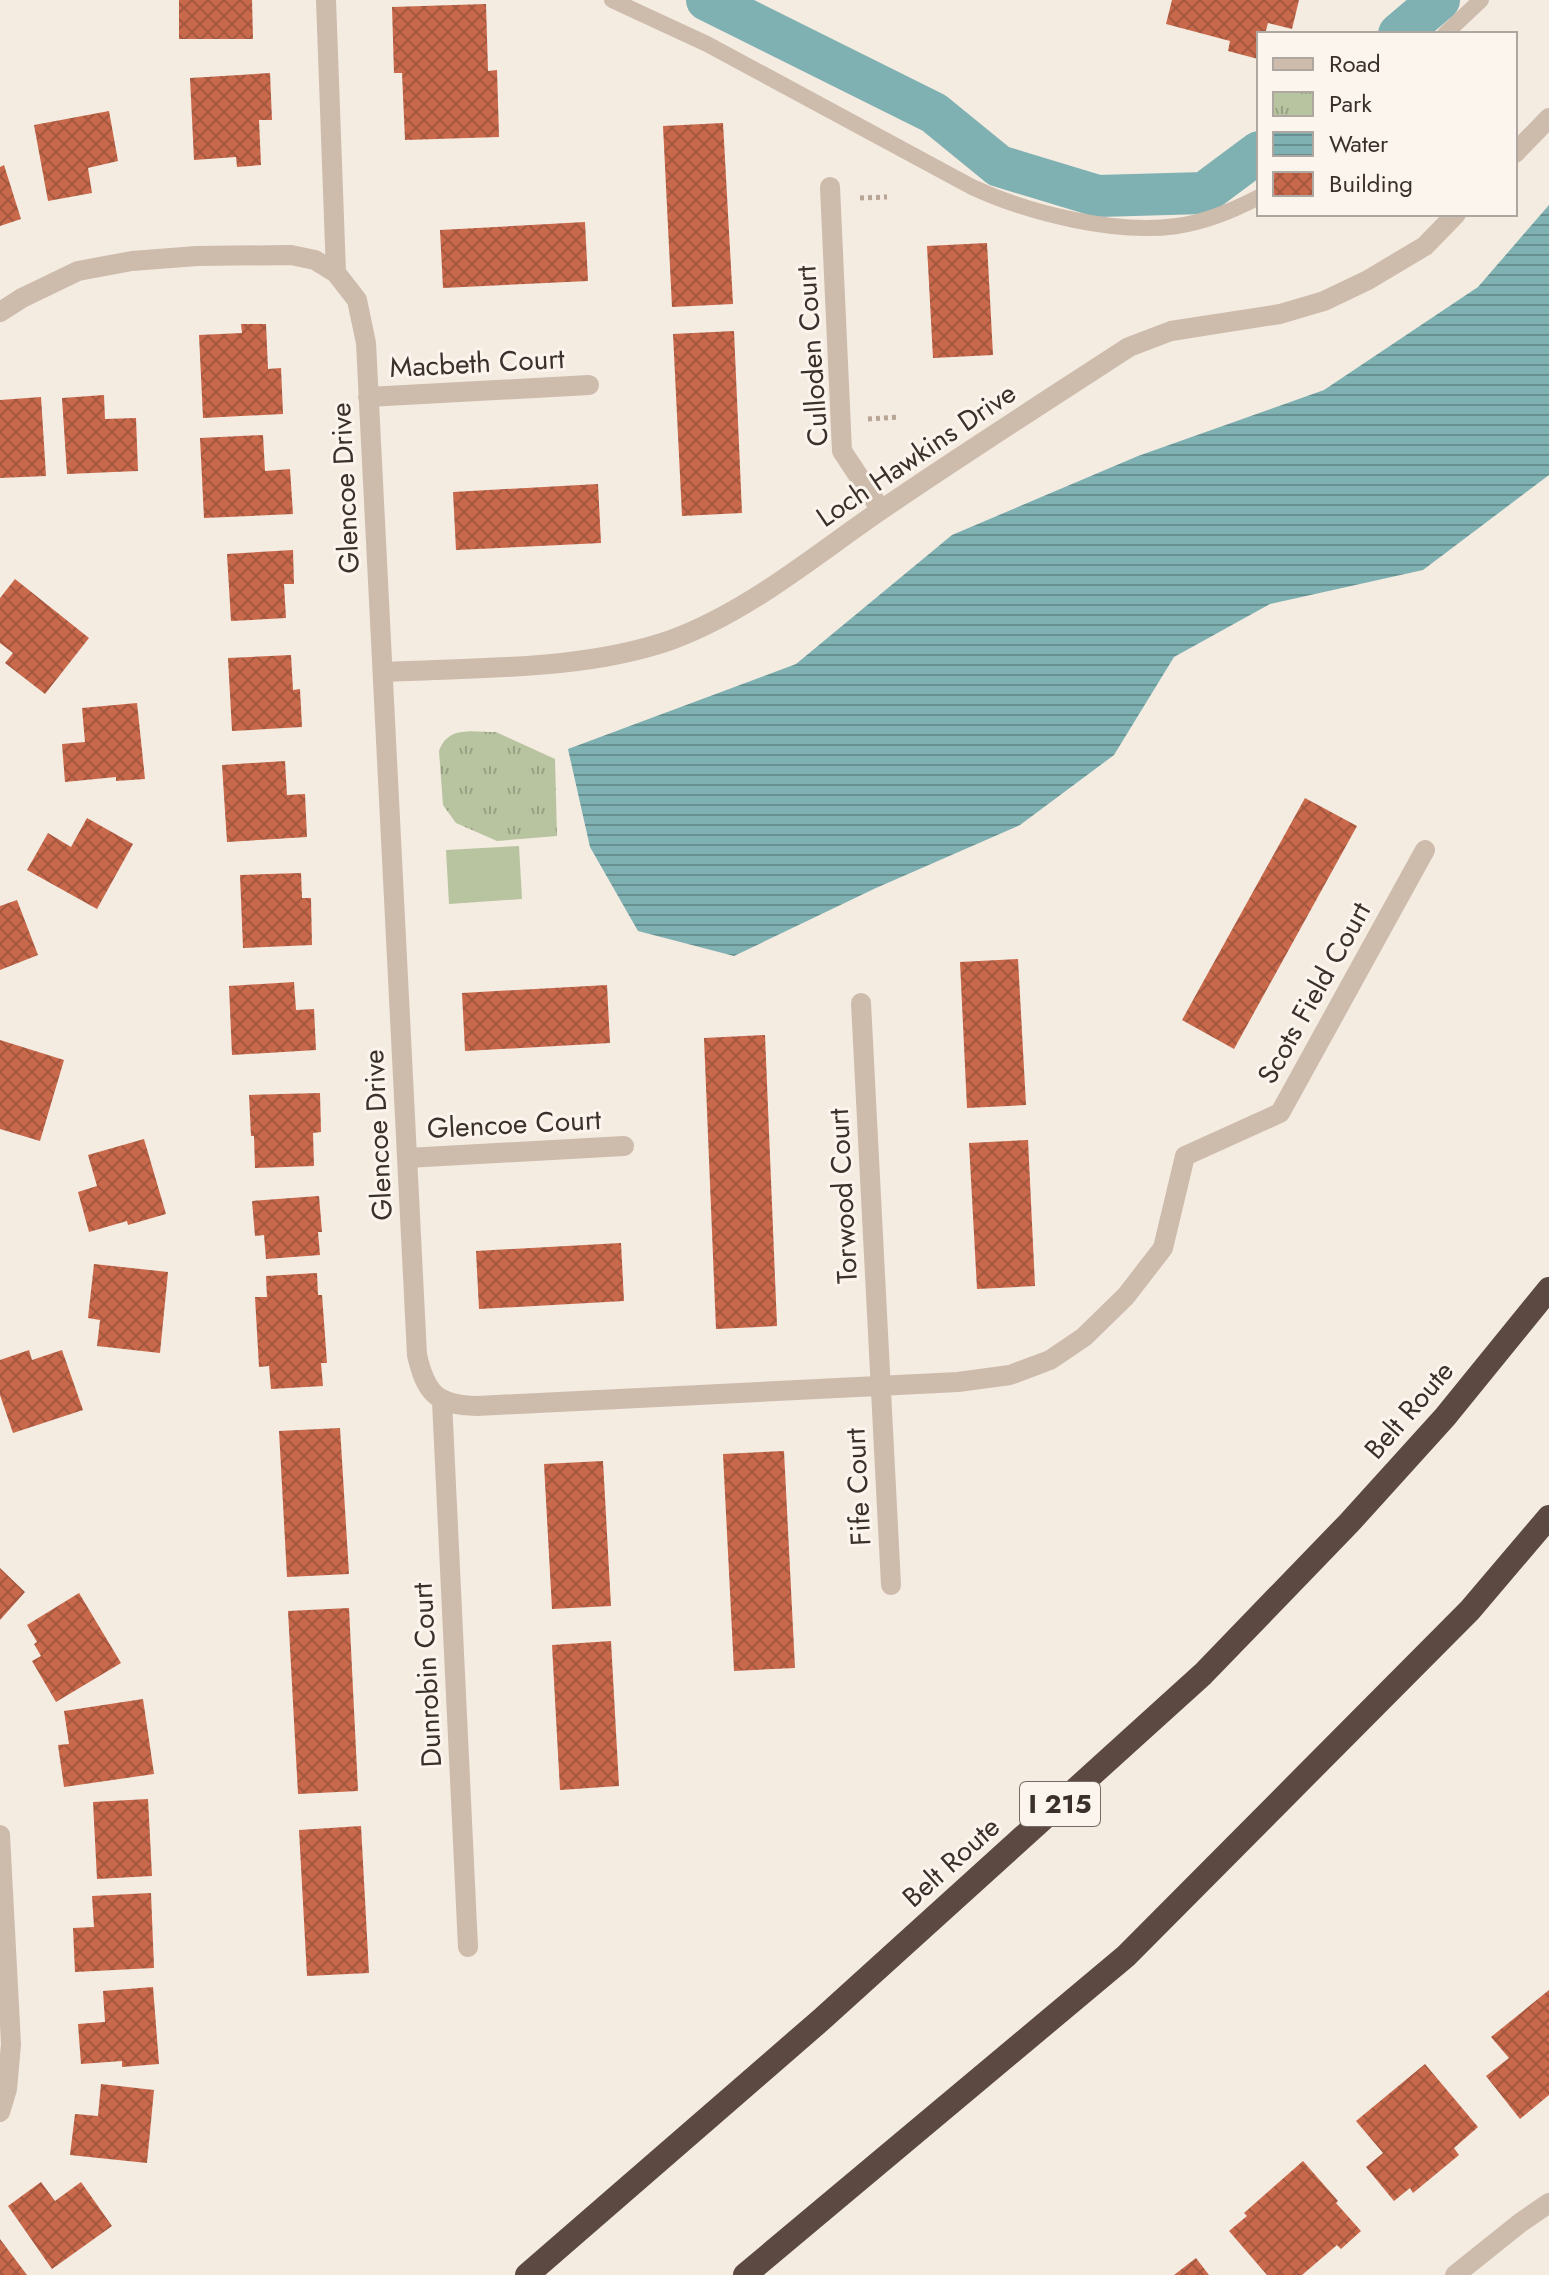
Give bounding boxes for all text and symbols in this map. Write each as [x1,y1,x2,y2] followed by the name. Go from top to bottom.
[1257,32,1517,216] legend
[1329,46,1381,81] text: Road
[1329,86,1372,121] text: Park
[1329,126,1389,161] text: Water
[1329,166,1413,201] text: Building
[785,264,839,448] street label: Culloden Court
[388,338,566,388] street label: Macbeth Court
[808,373,1024,537] street label: Loch Hawkins Drive
[320,402,370,574] street label: Glencoe Drive
[1247,894,1381,1091] street label: Scots Field Court
[353,1049,403,1221] street label: Glencoe Drive
[426,1099,602,1149] street label: Glencoe Court
[818,1107,868,1284] street label: Torwood Court
[1355,1352,1463,1468] street label: Belt Route
[834,1427,882,1547] street label: Fife Court
[402,1581,452,1768] street label: Dunrobin Court
[1020,1782,1100,1826] road number: I 215
[893,1807,1009,1917] street label: Belt Route

